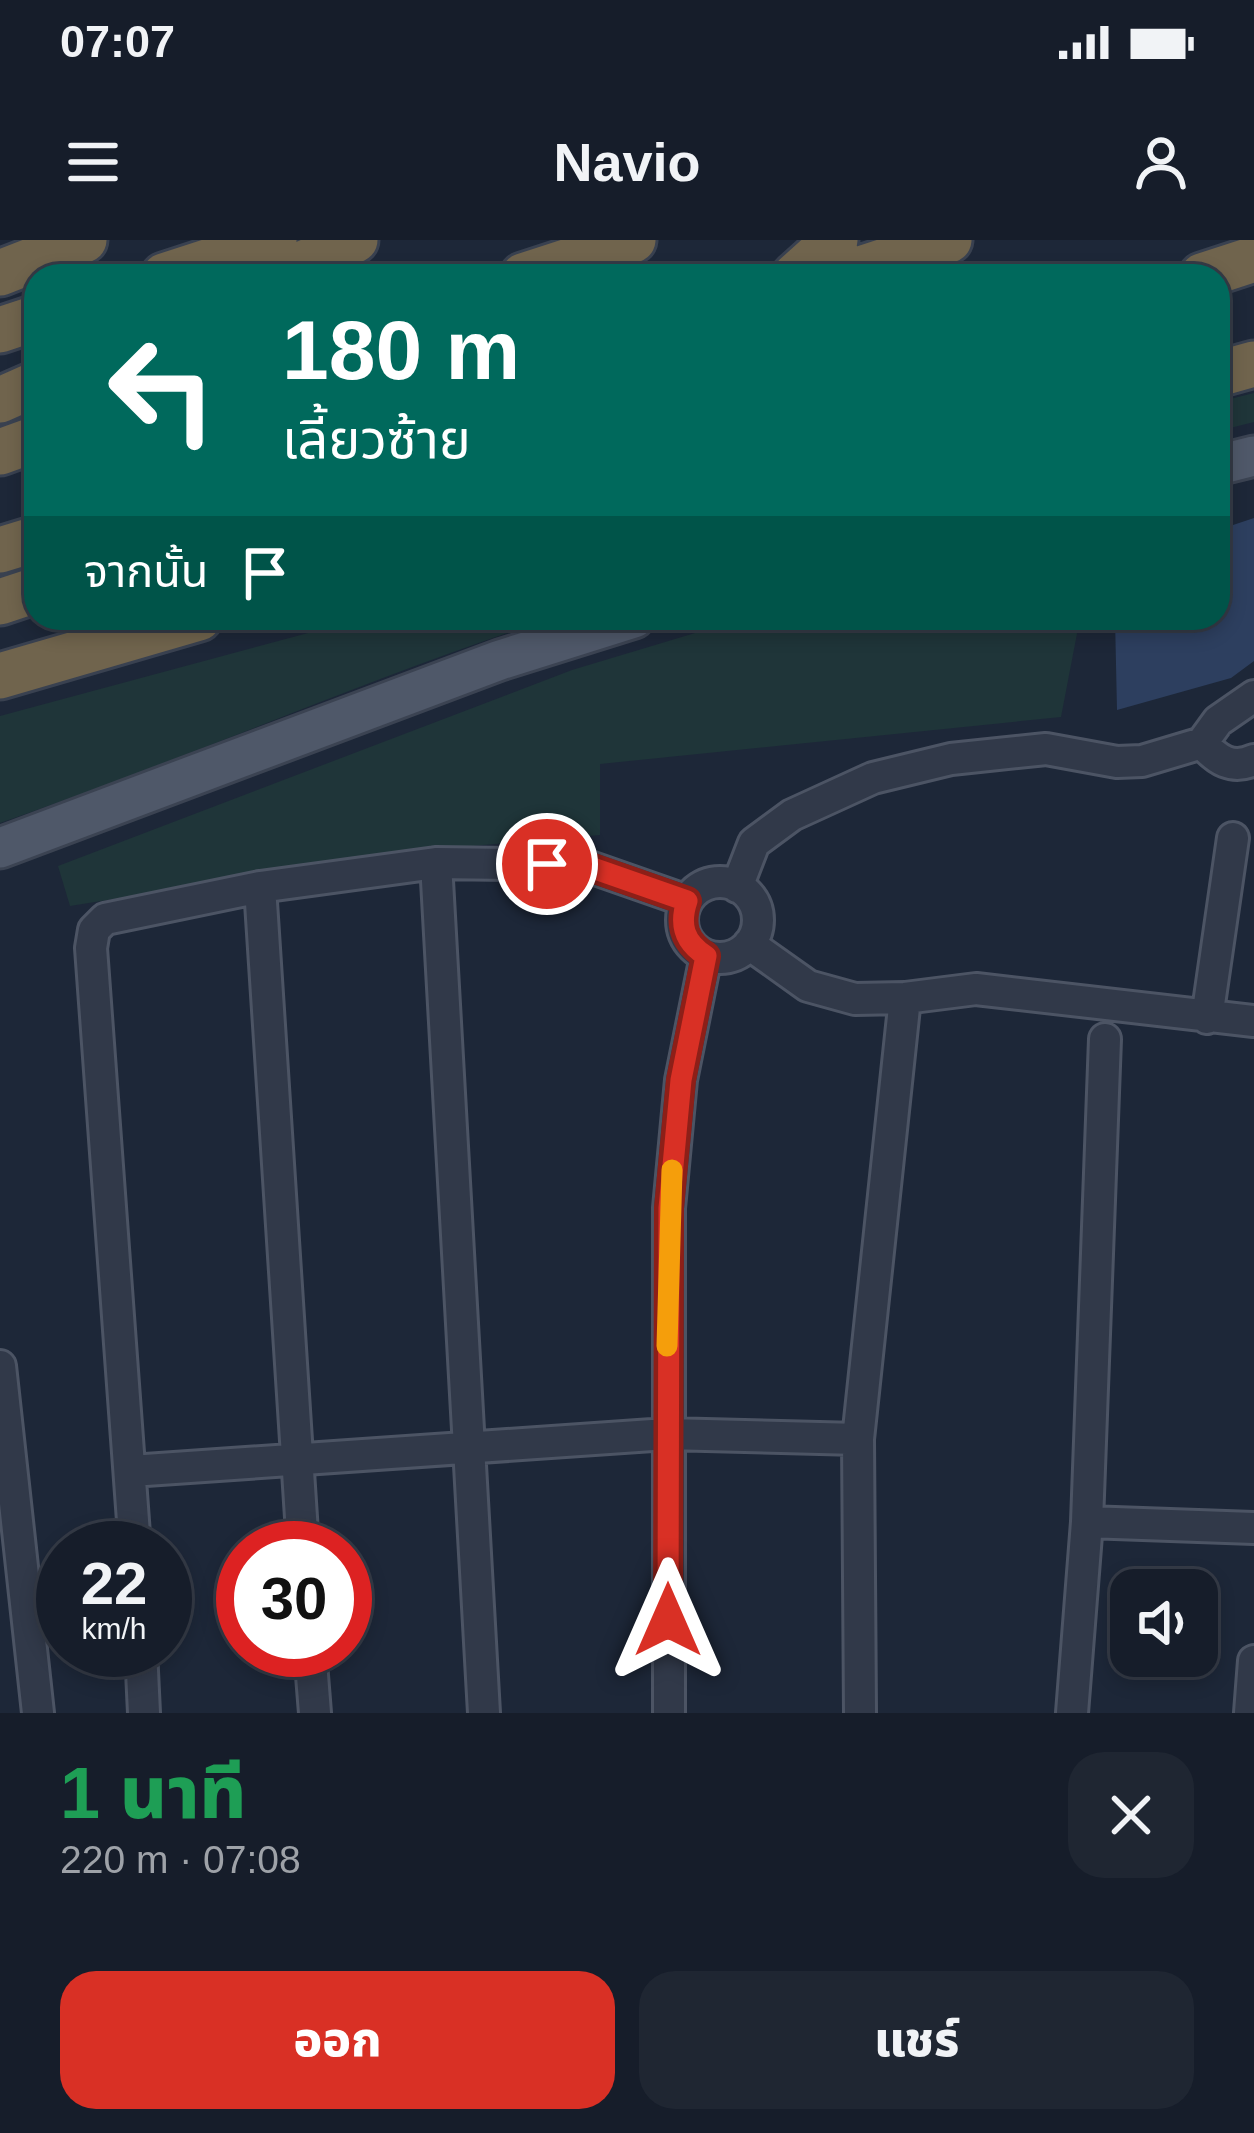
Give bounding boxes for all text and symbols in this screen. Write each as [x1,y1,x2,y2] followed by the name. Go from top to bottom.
[60,16,175,67] text: 07:07
[60,129,126,195] icon: menu
[1128,129,1194,195] icon: person
[553,132,701,192] text: Navio
[282,303,520,397] text: 180 m
[84,312,240,468] icon: left
[282,409,471,469] text: เลี้ยวซ้าย
[232,540,298,606] icon: arrive
[84,546,208,597] text: จากนั้น
[496,813,598,915] pin
[514,831,580,897] icon: arrive
[216,1521,372,1677] speed limit sign: 30
[81,1550,147,1617] text: 22
[605,1557,731,1683] position arrow
[1110,1569,1218,1677] map controls
[1110,1569,1218,1677] button: sound
[81,1612,147,1645] text: km/h
[1068,1752,1194,1878] button: close
[60,1753,246,1833] text: 1 นาที
[60,1838,301,1881] text: 220 m · 07:08
[60,1971,615,2109] button: ออก
[639,1971,1194,2109] button: แชร์

